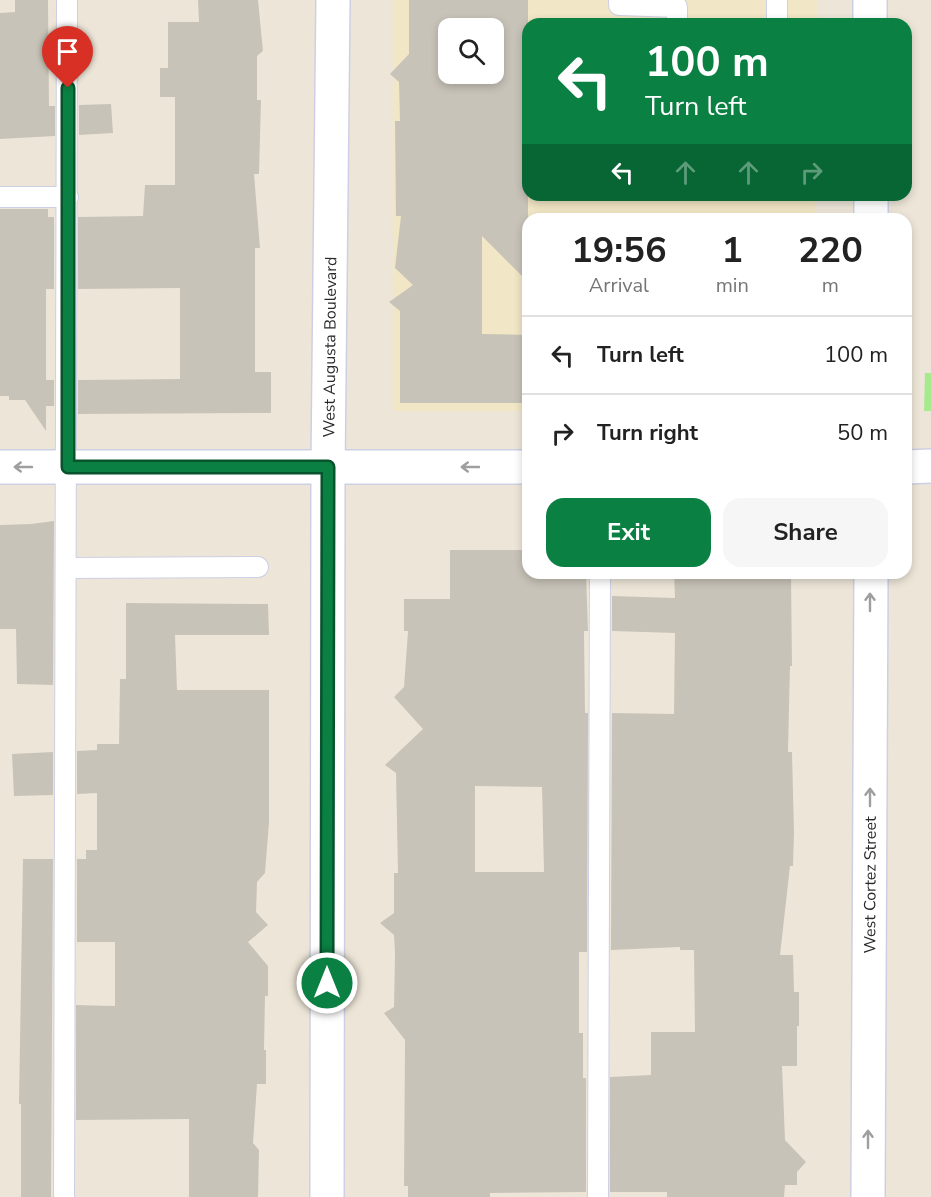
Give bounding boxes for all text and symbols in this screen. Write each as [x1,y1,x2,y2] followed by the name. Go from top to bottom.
[438,18,504,84] map controls
[438,18,504,84] button: search
[42,26,93,88] pin
[645,34,769,91] text: 100 m
[51,35,84,68] icon: arrive
[546,42,624,120] icon: left
[645,88,746,125] text: Turn left
[606,156,639,189] icon: left
[669,156,702,189] icon: ahead
[732,156,765,189] icon: ahead
[795,156,828,189] icon: right
[571,226,667,275] text: 19:56
[721,226,743,275] text: 1
[798,226,863,275] text: 220
[318,257,342,438] street label: West Augusta Boulevard
[589,272,649,299] text: Arrival
[716,272,749,299] text: min
[822,272,839,299] text: m
[546,339,579,372] icon: left
[597,340,684,370] text: Turn left
[824,340,888,370] text: 100 m
[546,417,579,450] icon: right
[597,418,698,448] text: Turn right
[837,418,888,448] text: 50 m
[13,461,33,473] one-way arrow
[460,461,480,473] one-way arrow
[546,498,711,567] button: Exit
[723,498,888,567] button: Share
[864,592,876,612] one-way arrow
[864,787,876,807] one-way arrow
[859,816,882,954] street label: West Cortez Street
[295,951,359,1015] position arrow
[862,1129,874,1149] one-way arrow

